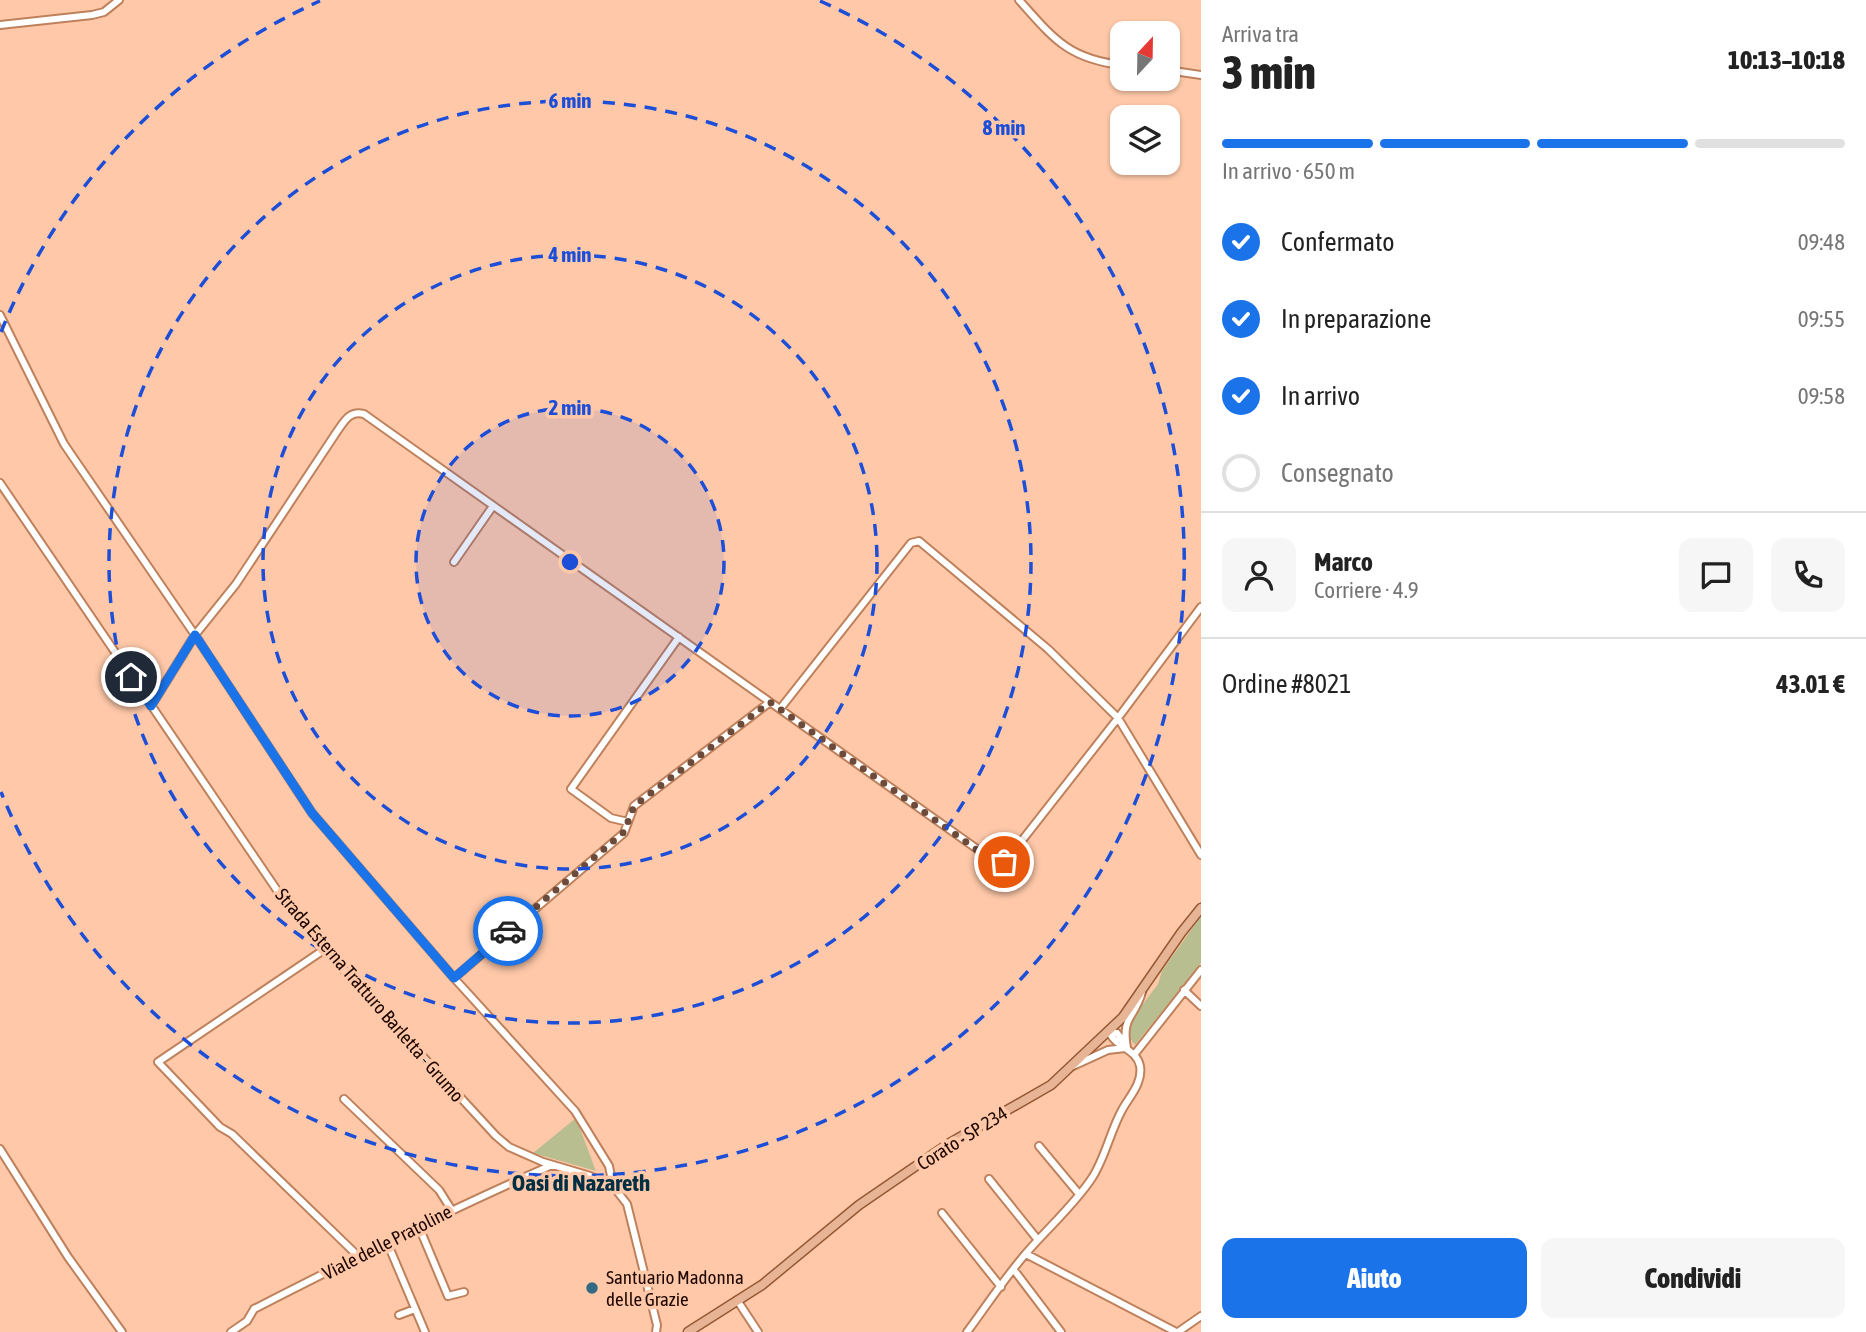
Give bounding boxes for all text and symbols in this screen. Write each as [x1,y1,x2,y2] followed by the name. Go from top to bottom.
[1110,21,1180,91] north arrow
[1110,21,1180,175] map controls
[1222,21,1299,47] text: Arriva tra
[1728,45,1845,75] text: 10:13–10:18
[1222,46,1316,99] text: 3 min
[549,88,591,112] text: 6 min
[1110,105,1180,175] button: layers
[983,115,1025,139] text: 8 min
[1222,158,1355,184] text: In arrivo · 650 m
[1222,223,1260,261] icon: check
[1281,227,1394,257] text: Confermato
[1798,229,1845,255] text: 09:48
[548,242,591,266] text: 4 min
[1222,300,1260,338] icon: check
[1281,304,1431,334] text: In preparazione
[1798,306,1845,332] text: 09:55
[1222,377,1260,415] icon: check
[1281,381,1360,411] text: In arrivo
[1798,383,1845,409] text: 09:58
[549,395,591,419] text: 2 min
[1281,458,1394,488] text: Consegnato
[1222,538,1296,612] button: person
[1679,538,1753,612] button: chat
[1771,538,1845,612] button: phone
[1314,547,1373,577] text: Marco
[558,550,582,574] centre of rings
[1314,577,1419,603] text: Corriere · 4.9
[101,647,161,707] pin
[112,658,150,696] icon: home
[1222,669,1351,699] text: Ordine #8021
[1776,669,1845,699] text: 43.01 €
[974,832,1034,892] pin
[985,843,1023,881] icon: bag
[271,884,469,1106] street label: Strada Esterna Tratturo Barletta - Grumo
[473,896,543,966] courier
[489,912,527,950] icon: car
[913,1102,1011,1174] street label: Corato - SP 234
[512,1170,650,1196] district label: Oasi di Nazareth
[319,1200,455,1284] street label: Viale delle Pratoline
[1222,1238,1527,1318] button: Aiuto
[1541,1238,1845,1318] button: Condividi
[606,1266,744,1310] place label: Santuario Madonna delle Grazie
[584,1280,600,1296] marker: Santuario Madonna delle Grazie

